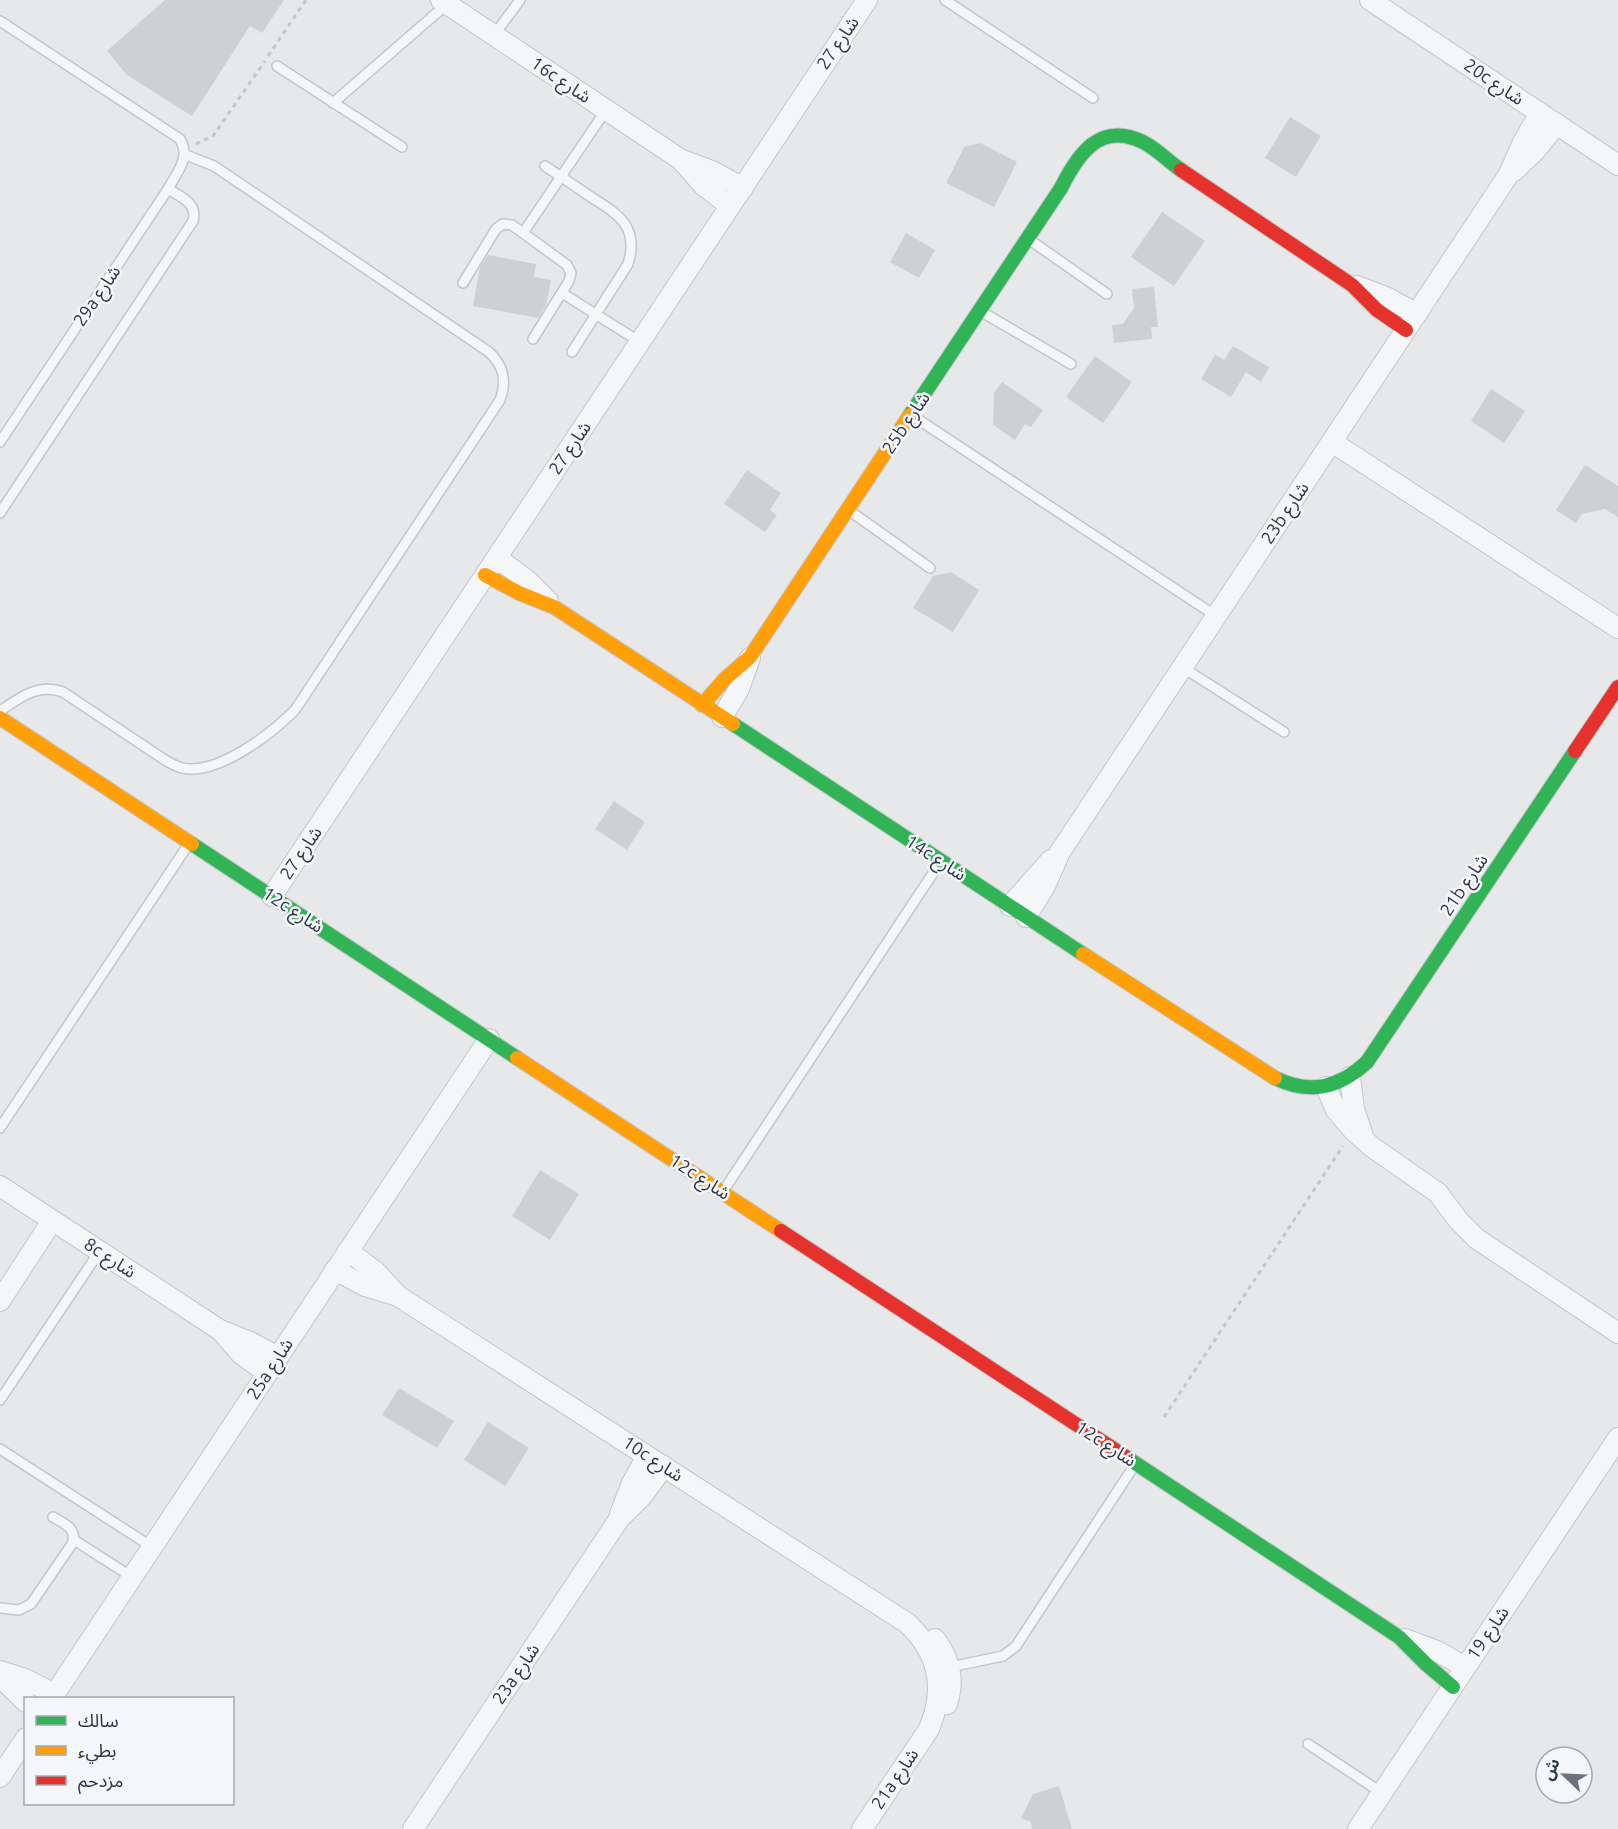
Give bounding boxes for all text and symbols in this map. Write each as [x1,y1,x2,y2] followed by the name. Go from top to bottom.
[812,12,866,76] street label: شارع 27
[525,52,595,111] street label: 16c شارع
[1458,54,1528,113] street label: 20c شارع
[69,261,128,332] street label: 29a شارع
[877,388,937,460] street label: 25b شارع
[544,417,598,481] street label: شارع 27
[1256,478,1316,550] street label: 23b شارع
[275,822,329,886] street label: شارع 27
[900,830,970,888] street label: 14c شارع
[1435,850,1495,922] street label: 21b شارع
[257,882,327,940] street label: 12c شارع
[664,1149,734,1207] street label: 12c شارع
[78,1233,140,1285] street label: 8c شارع
[242,1334,300,1405] street label: 25a شارع
[1070,1416,1140,1474] street label: 12c شارع
[617,1431,687,1489] street label: 10c شارع
[1462,1602,1516,1666] street label: شارع 19
[488,1639,547,1710] street label: 23a شارع
[24,1697,234,1805] legend
[78,1710,119,1730] text: سالك
[78,1740,116,1764] text: بطيء
[867,1744,926,1815] street label: 21a شارع
[1534,1745,1594,1805] north arrow
[1538,1755,1564,1783] text: ش
[78,1770,123,1794] text: مزدحم

